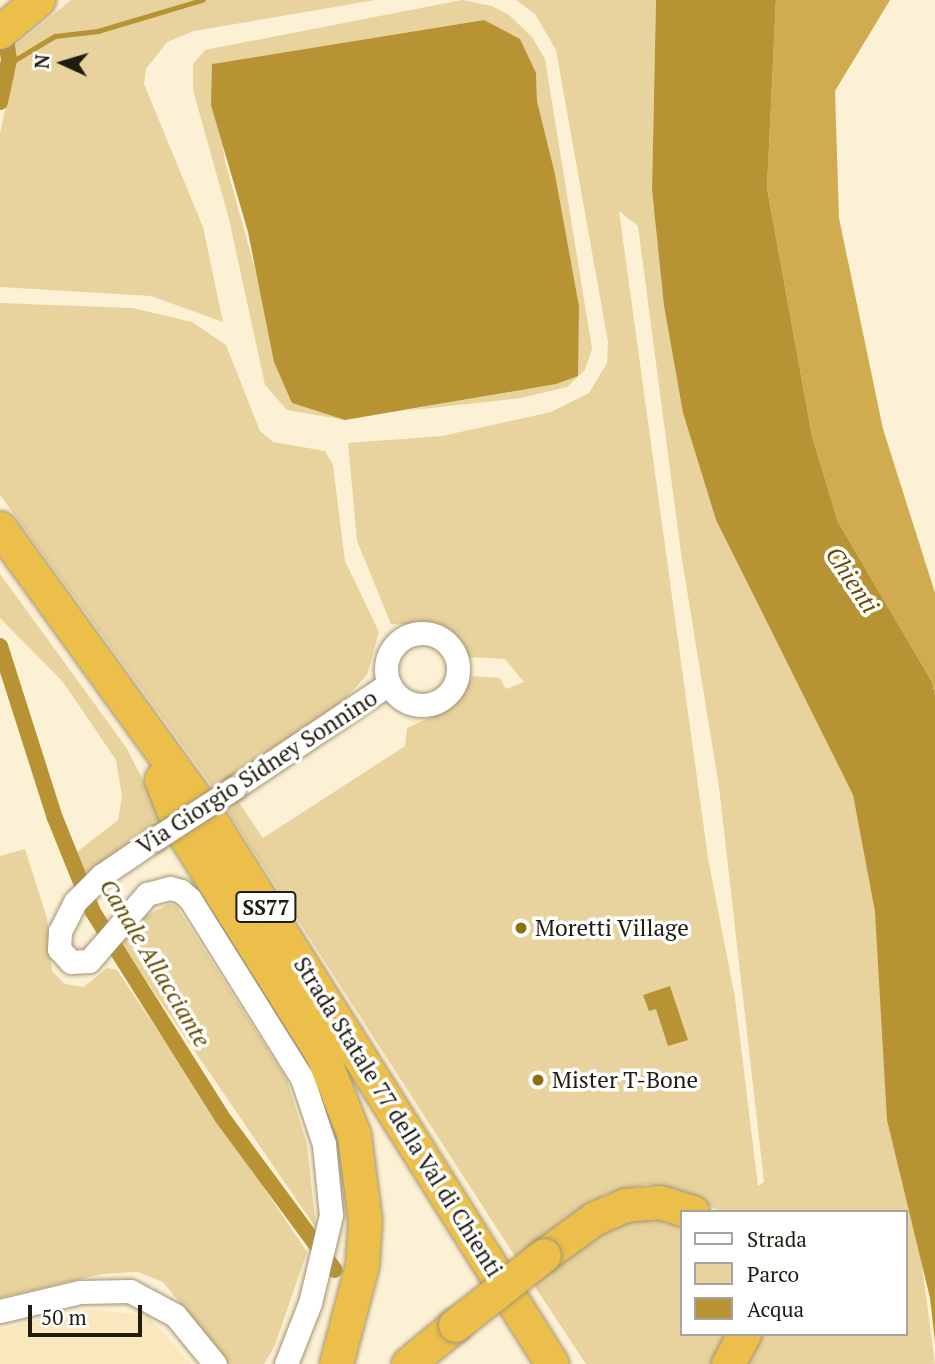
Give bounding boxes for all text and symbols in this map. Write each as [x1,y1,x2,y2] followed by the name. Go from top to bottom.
[28,28,98,98] north arrow
[29,53,55,70] text: N
[819,541,885,619] water label: Chienti
[132,684,382,860] street label: Via Giorgio Sidney Sonnino
[93,873,217,1053] water label: Canale Allacciante
[234,890,298,925] road number: SS77
[535,914,689,942] place label: Moretti Village
[513,920,529,936] marker: Moretti Village
[288,952,508,1282] street label: Strada Statale 77 della Val di Chienti
[552,1066,698,1094] place label: Mister T-Bone
[530,1072,546,1088] marker: Mister T-Bone
[680,1210,907,1336] legend
[747,1225,807,1253] text: Strada
[747,1260,799,1288] text: Parco
[32,1290,145,1334] scale bar
[747,1295,804,1323] text: Acqua
[41,1303,87,1331] text: 50 m

